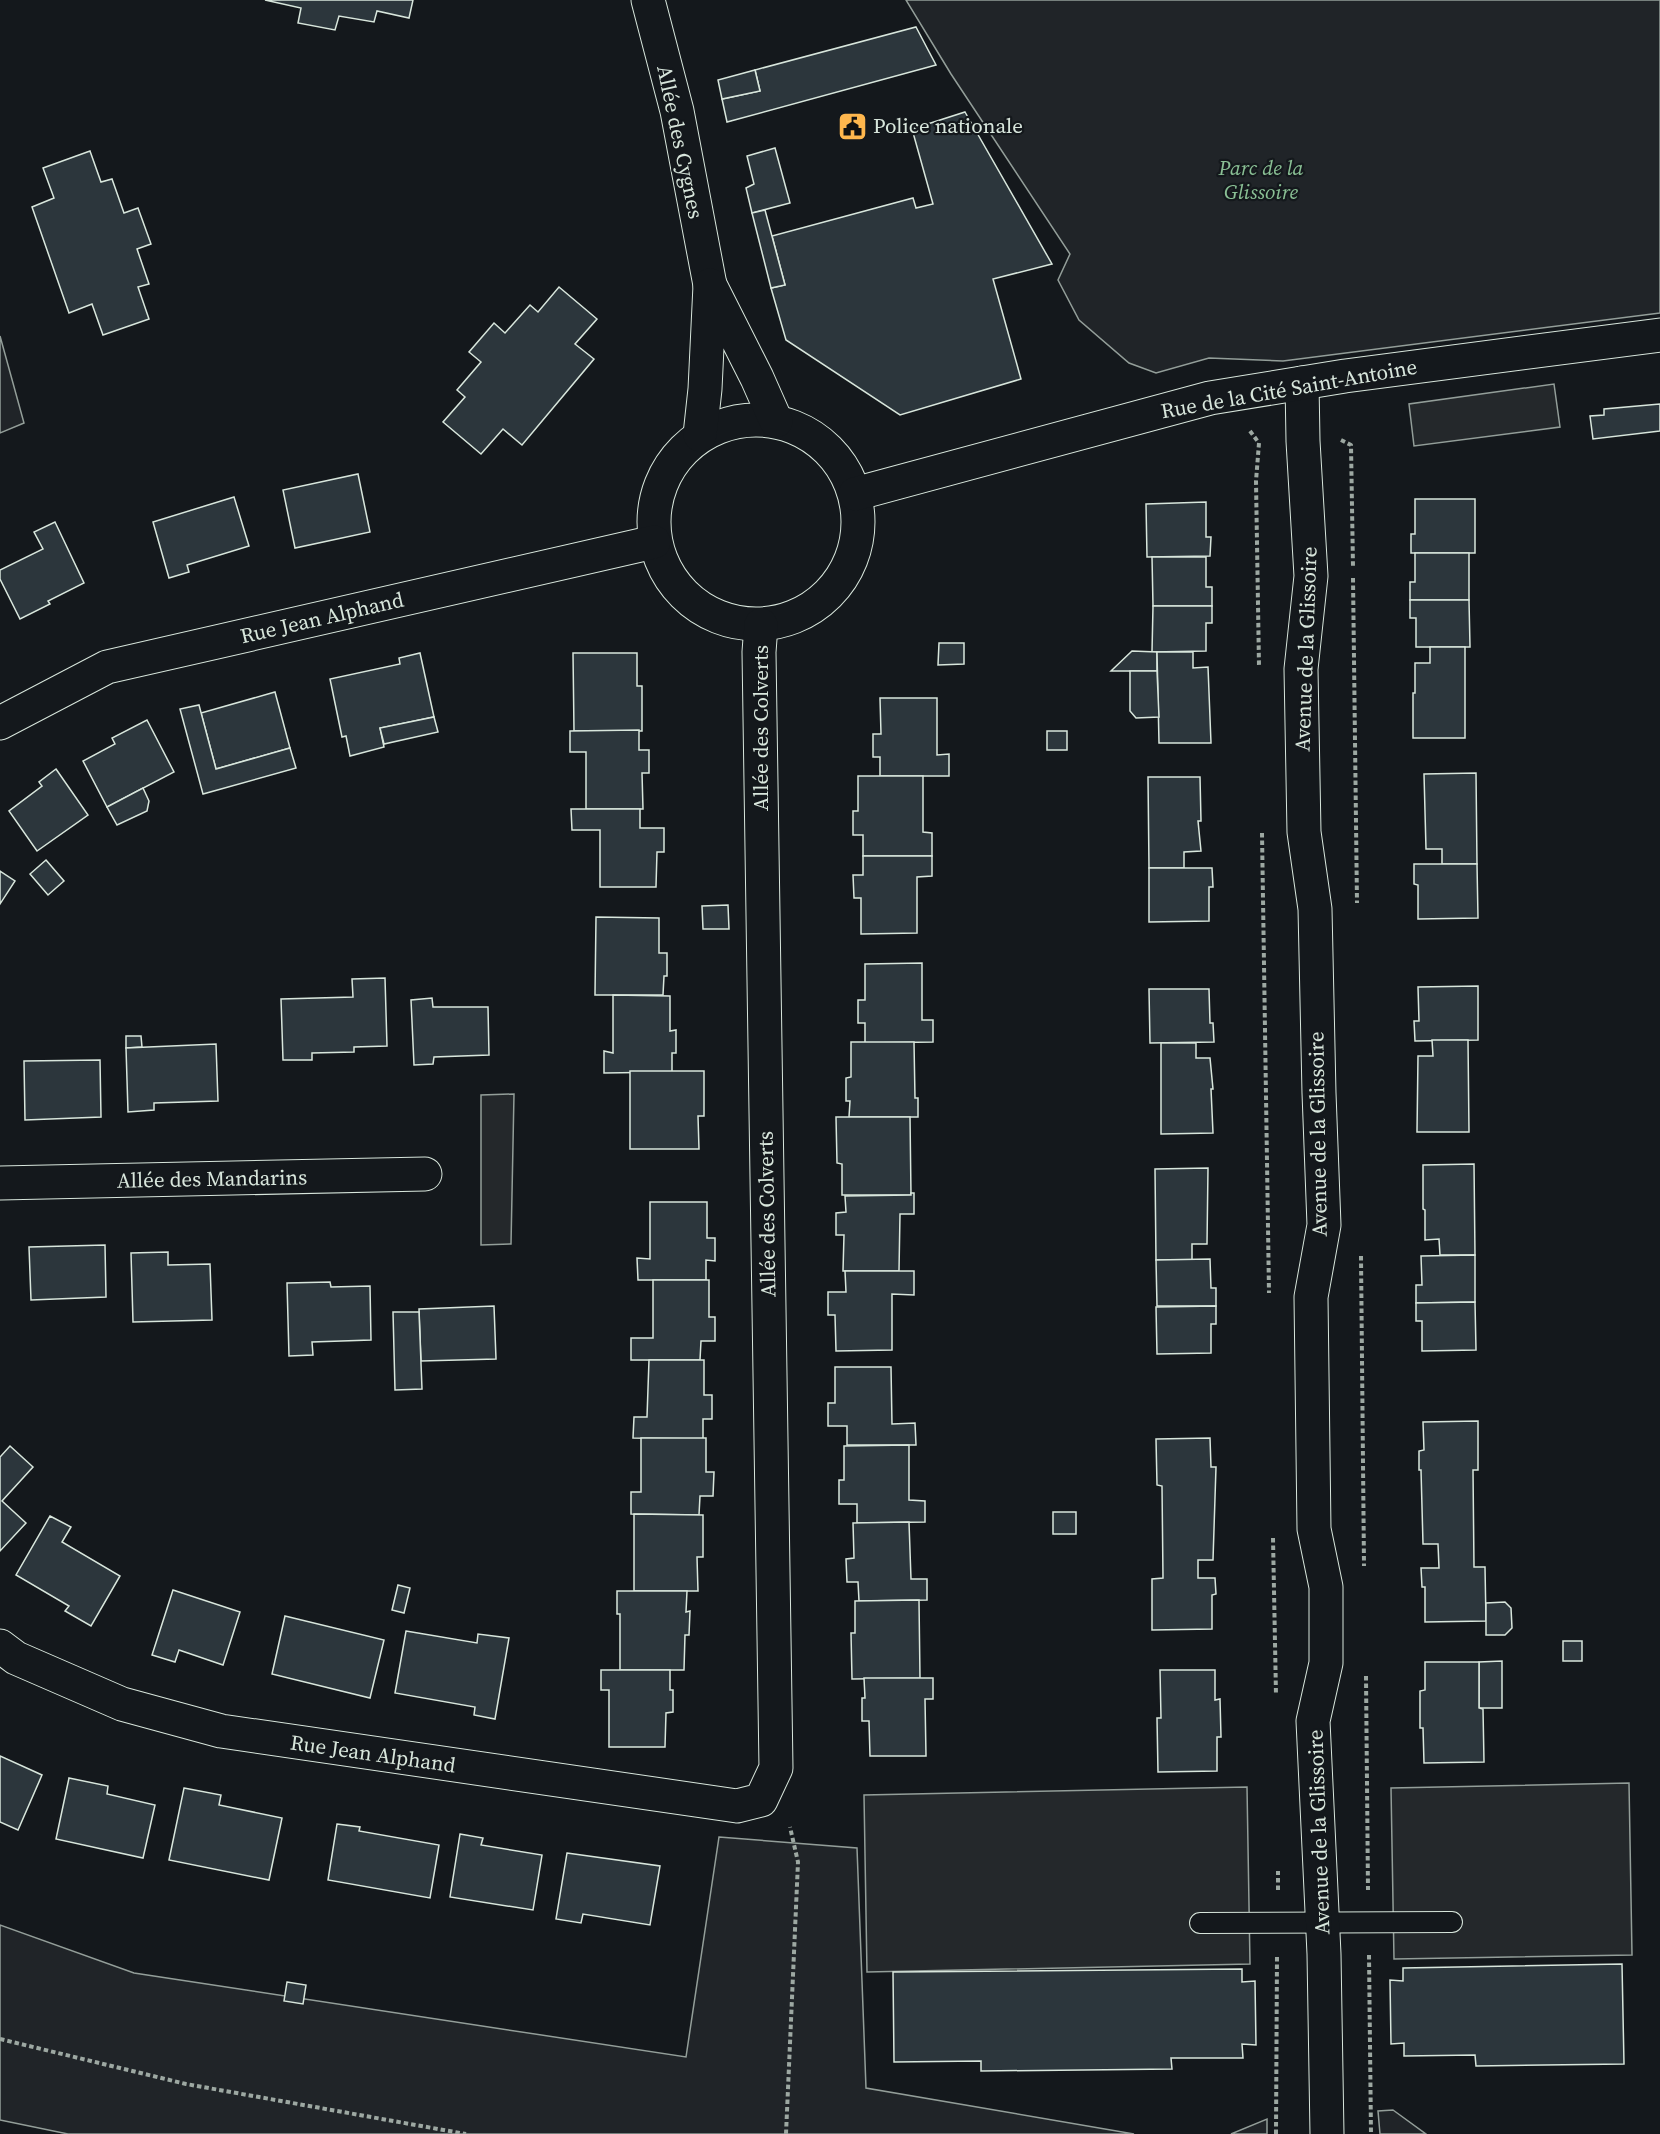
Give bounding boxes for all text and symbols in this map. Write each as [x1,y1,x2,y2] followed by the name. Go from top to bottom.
[650,62,711,221] street label: Allée des Cygnes
[836,110,868,142] public building icon: Police nationale
[873,111,1023,140] place label: Police nationale
[1218,153,1304,206] park label: Parc de la Glissoire
[1158,352,1419,425] street label: Rue de la Cité Saint-Antoine
[1287,546,1324,752] street label: Avenue de la Glissoire
[237,585,407,650] street label: Rue Jean Alphand
[746,645,775,811] street label: Allée des Colverts
[1301,1031,1334,1237] street label: Avenue de la Glissoire
[751,1131,782,1297] street label: Allée des Colverts
[117,1162,307,1195] street label: Allée des Mandarins
[288,1728,458,1779] street label: Rue Jean Alphand
[1300,1729,1337,1935] street label: Avenue de la Glissoire

